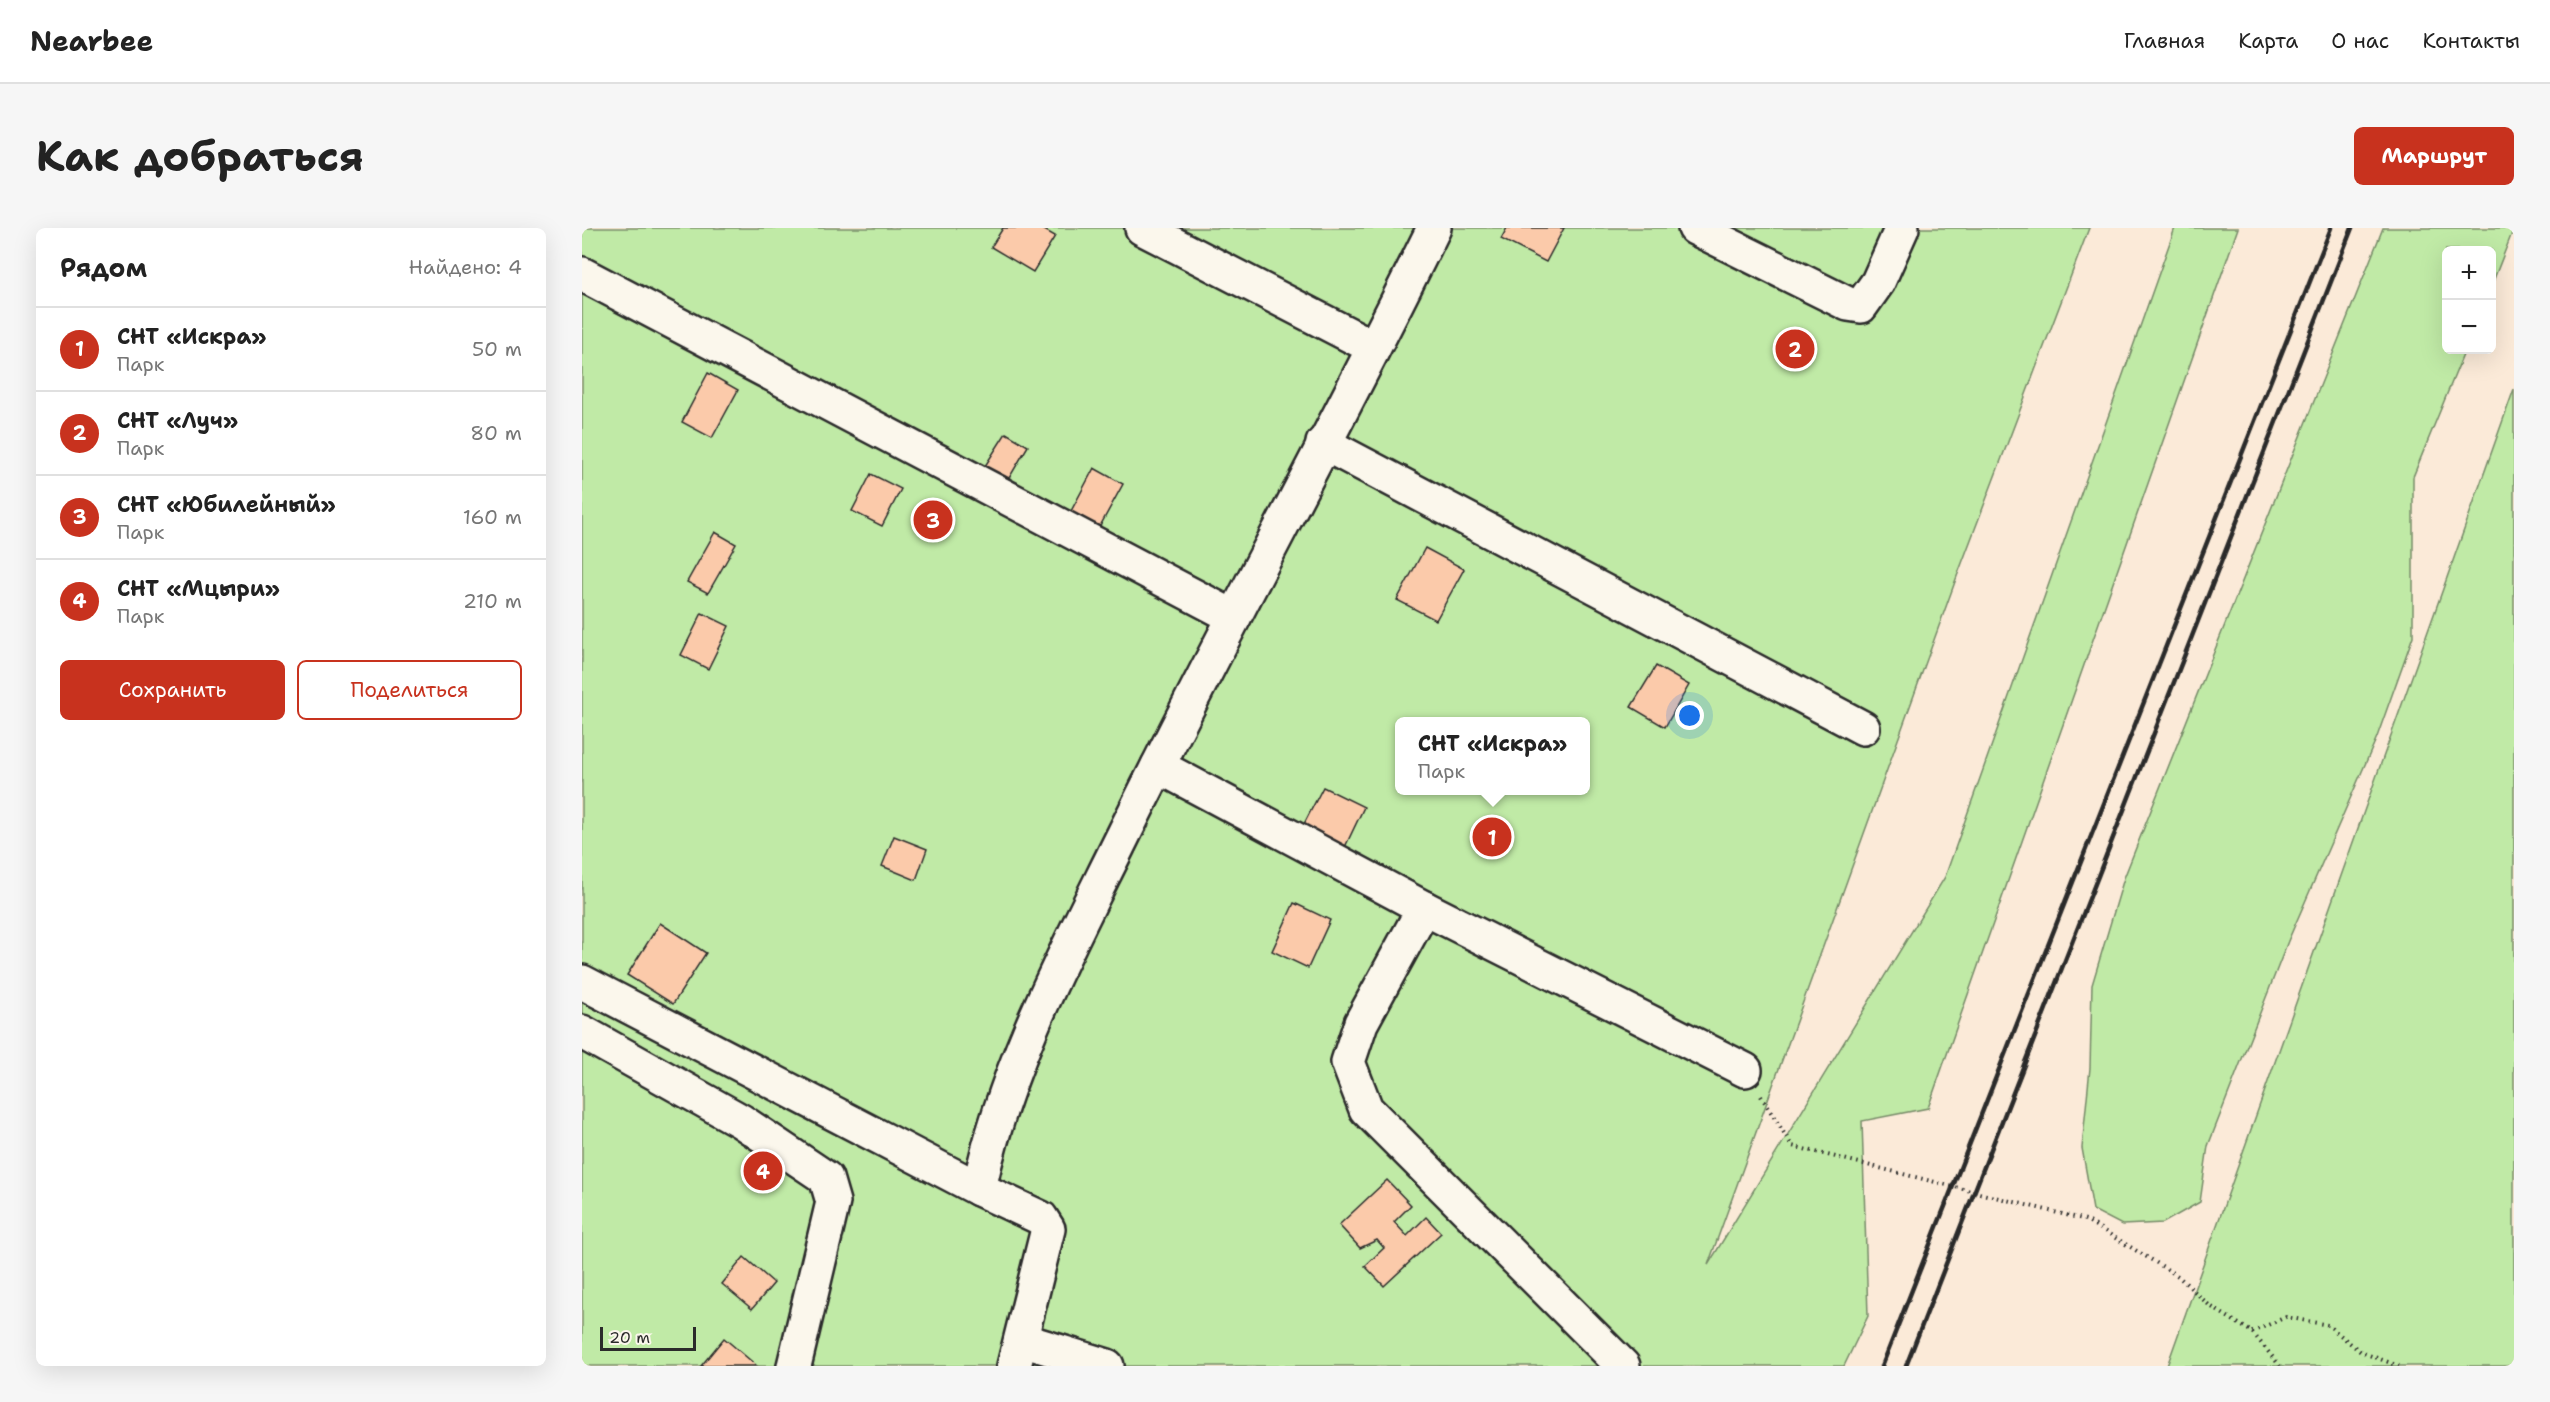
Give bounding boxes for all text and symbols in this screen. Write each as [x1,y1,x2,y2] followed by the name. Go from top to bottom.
[30,22,153,60] text: Nearbee
[2124,27,2205,55] text: Главная
[2238,27,2298,55] text: Карта
[2331,27,2389,55] text: О нас
[2422,27,2520,55] text: Контакты
[2354,127,2514,185] button: Маршрут
[36,128,364,184] text: Как добраться
[2442,246,2496,354] map controls
[2442,246,2496,300] button: +
[60,250,147,285] text: Рядом
[409,254,522,280] text: Найдено: 4
[2442,300,2496,354] button: −
[117,322,266,351] text: СНТ «Искра»
[1776,326,1814,372] pin: 2
[75,336,84,362] text: 1
[472,336,522,362] text: 50 m
[117,351,164,377] text: Парк
[117,406,238,435] text: СНТ «Луч»
[73,420,87,446] text: 2
[470,420,522,446] text: 80 m
[117,435,164,461] text: Парк
[117,490,336,519] text: СНТ «Юбилейный»
[914,498,952,542] pin: 3
[73,504,87,530] text: 3
[463,504,522,530] text: 160 m
[117,519,164,545] text: Парк
[117,574,280,603] text: СНТ «Мцыри»
[73,588,87,614] text: 4
[463,588,522,614] text: 210 m
[117,603,164,629] text: Парк
[60,660,285,720] button: Сохранить
[297,660,522,720] button: Поделиться
[1675,701,1704,730] your location
[1395,717,1590,795] popup
[1418,729,1567,758] text: СНТ «Искра»
[1418,758,1465,784] text: Парк
[1472,814,1512,860] pin: 1
[744,1148,783,1194] pin: 4
[600,1324,696,1352] scale bar
[609,1327,650,1348] text: 20 m

